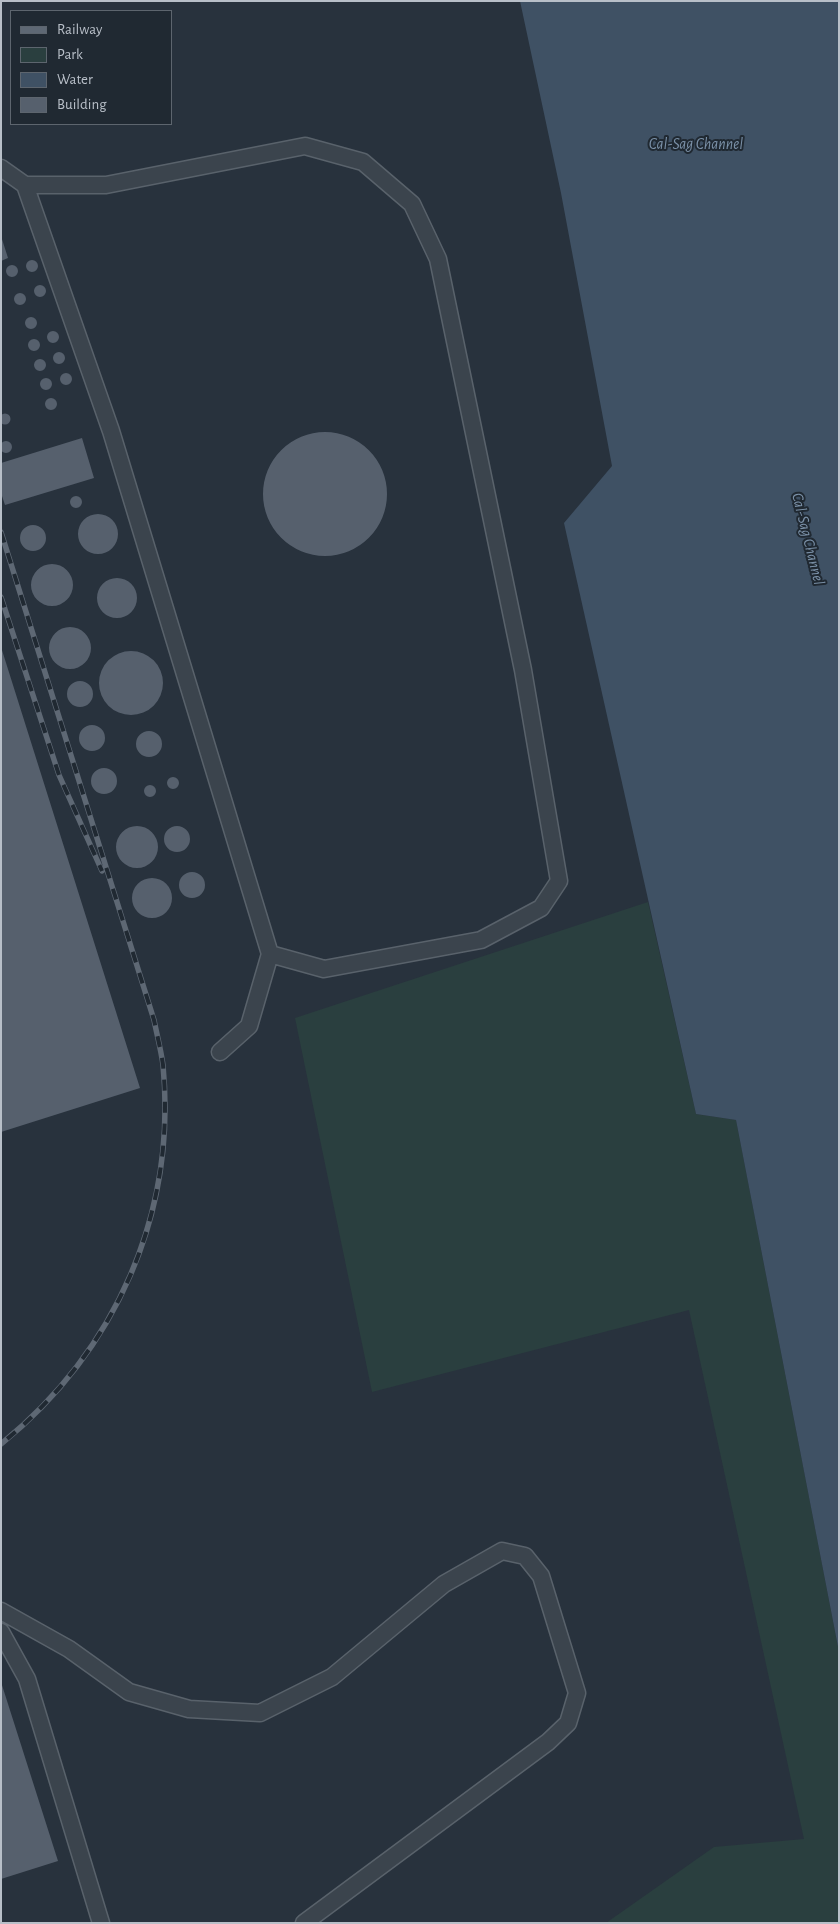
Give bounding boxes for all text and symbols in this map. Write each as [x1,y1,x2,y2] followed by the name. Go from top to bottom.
[10,10,172,125] legend
[57,22,102,37] text: Railway
[57,47,83,62] text: Park
[57,72,93,87] text: Water
[57,97,107,112] text: Building
[649,134,743,154] water label: Cal-Sag Channel
[787,491,829,587] water label: Cal-Sag Channel

